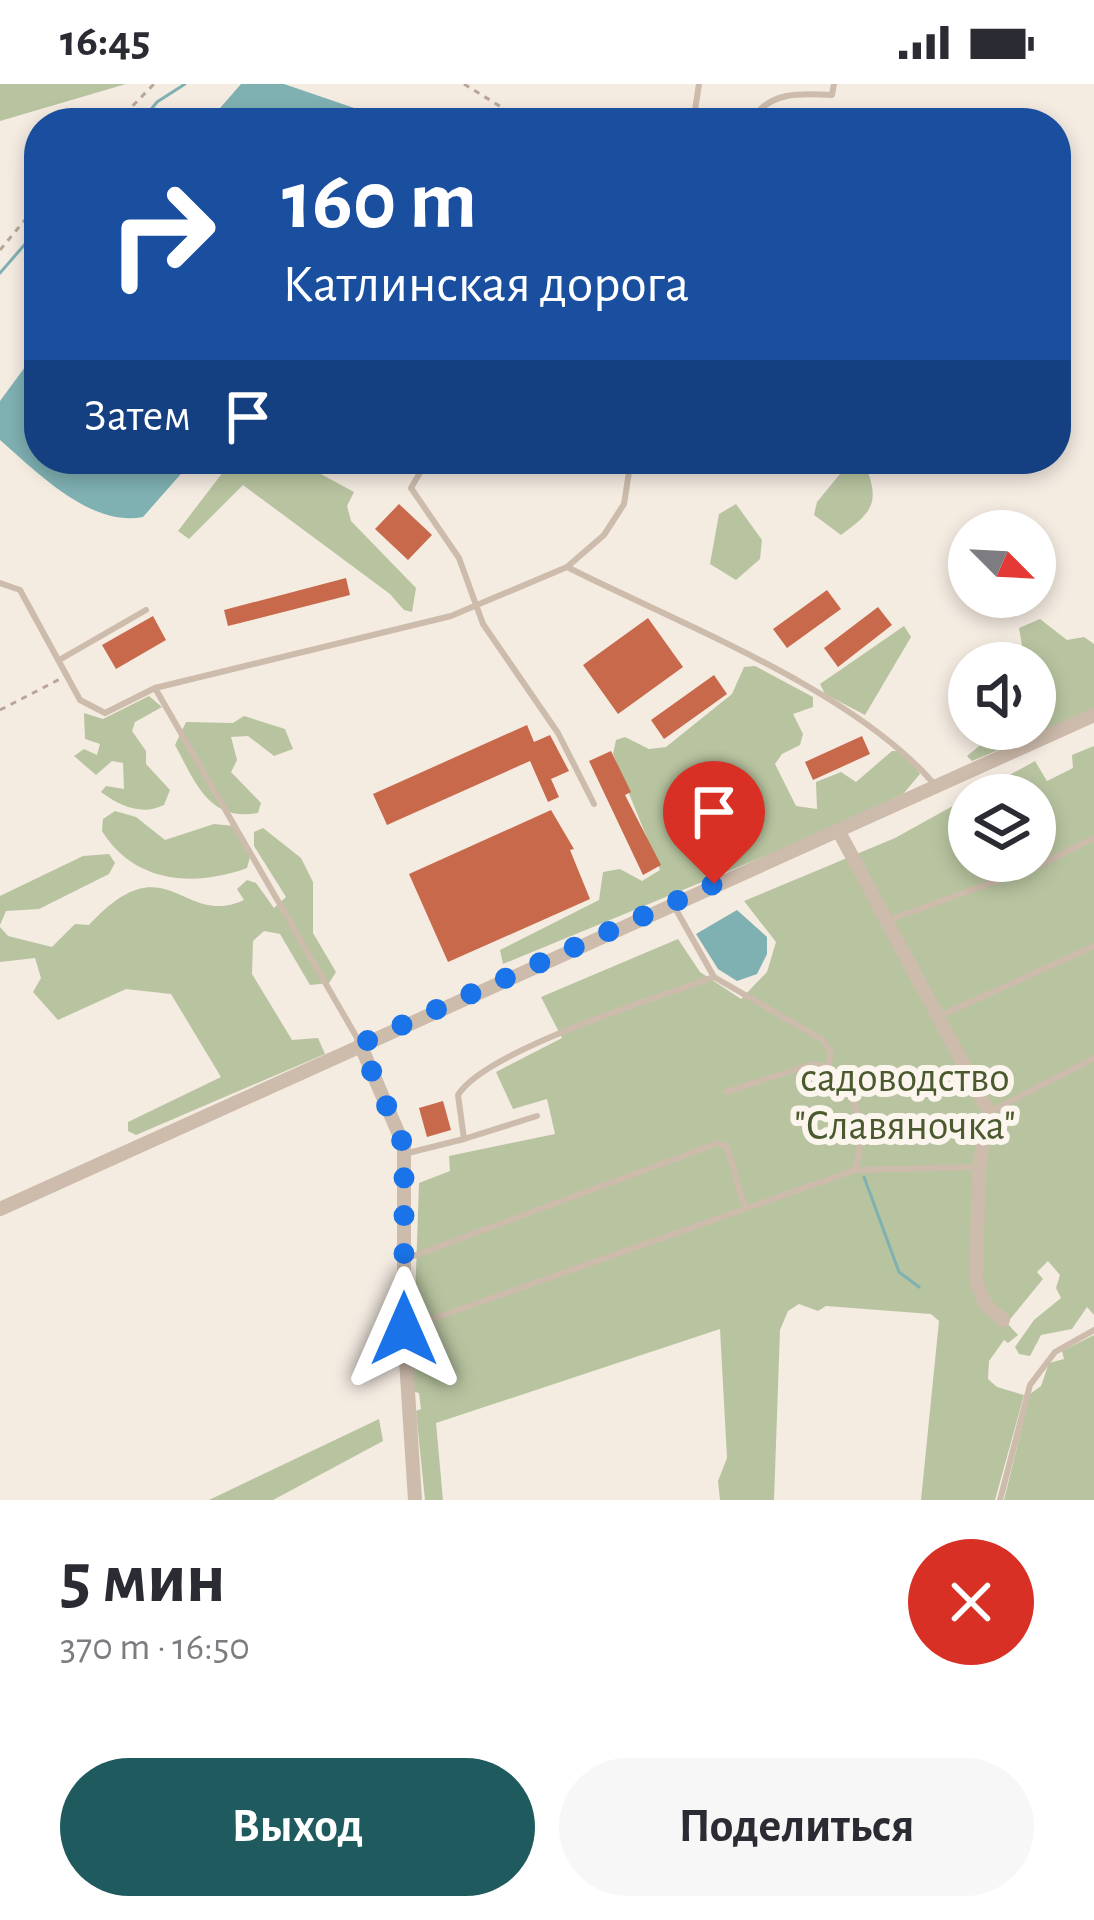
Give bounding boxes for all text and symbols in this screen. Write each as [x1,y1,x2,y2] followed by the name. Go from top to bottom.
[60,19,150,64] text: 16:45
[84,156,240,312] icon: right
[282,160,477,244] text: 160 m
[282,258,689,312] text: Катлинская дорога
[215,384,281,450] icon: arrive
[84,394,191,439] text: Затем
[948,510,1056,618] north arrow
[948,510,1056,882] map controls
[948,642,1056,750] button: sound
[663,761,765,884] pin
[948,774,1056,882] button: layers
[681,779,747,845] icon: arrive
[794,1057,1016,1147] park label: садоводство "Славяночка"
[341,1266,467,1392] position arrow
[908,1539,1034,1665] button: close
[60,1543,226,1615] text: 5 мин
[60,1628,250,1667] text: 370 m · 16:50
[60,1758,535,1896] button: Выход
[559,1758,1034,1896] button: Поделиться

